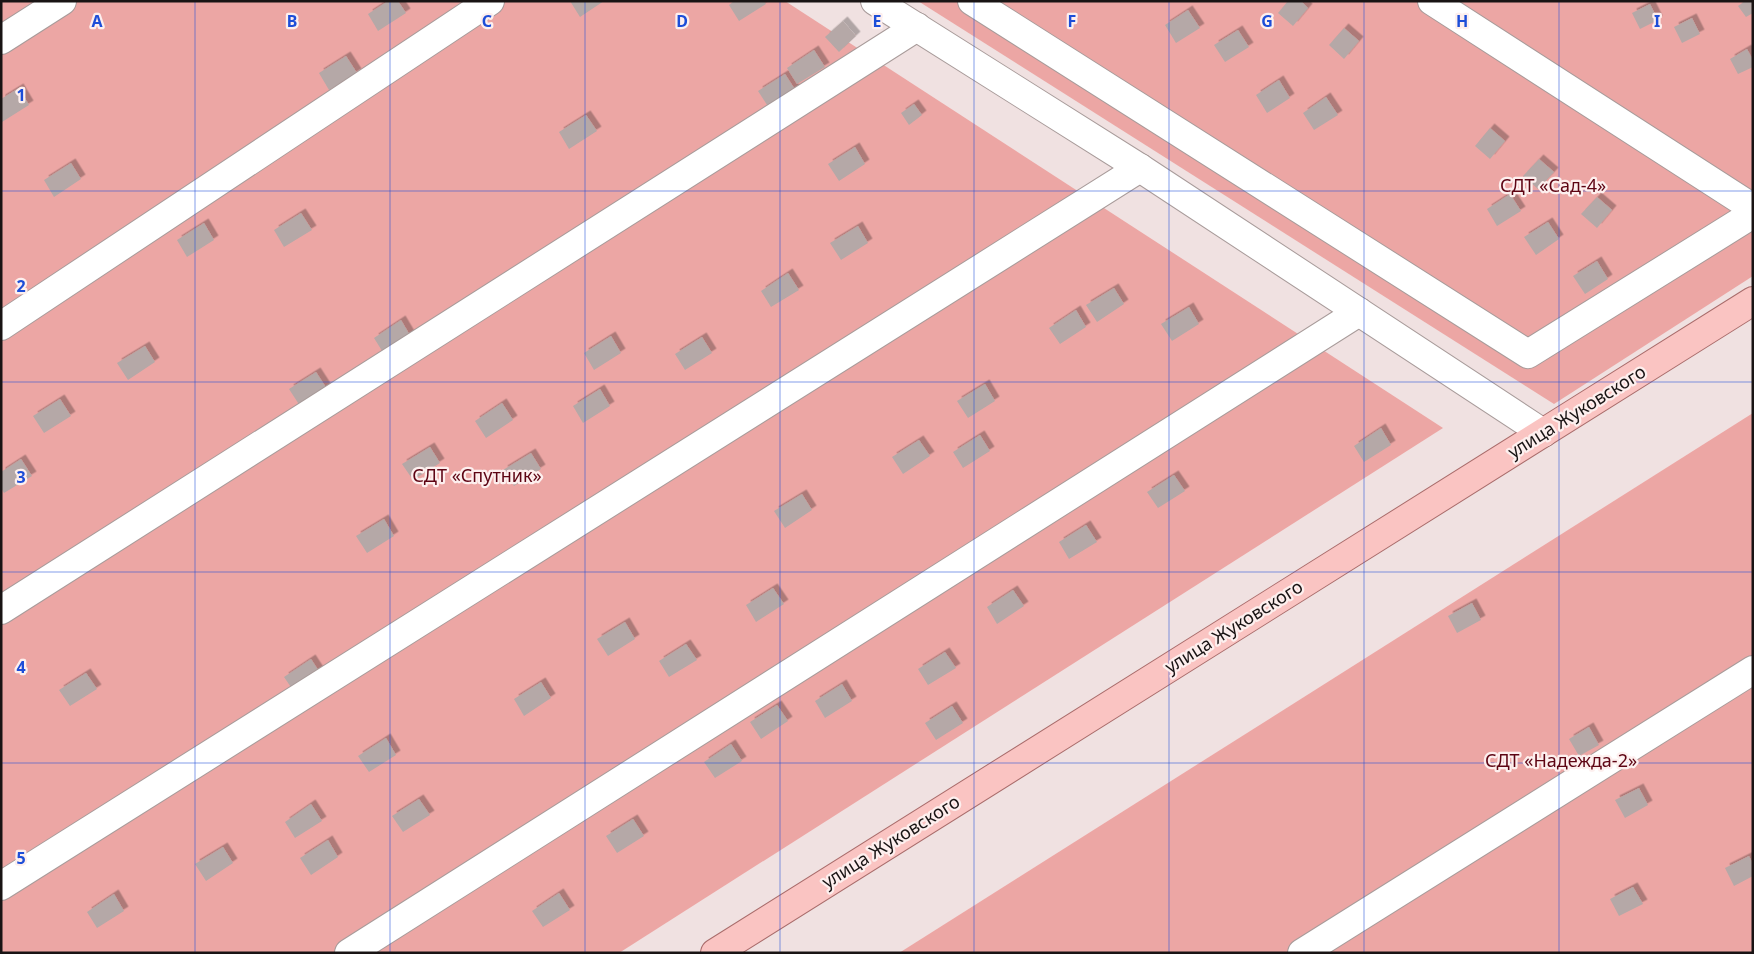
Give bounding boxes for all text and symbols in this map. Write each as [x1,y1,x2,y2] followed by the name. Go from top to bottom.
[91,10,103,32] text: A
[287,10,297,32] text: B
[482,10,492,32] text: C
[676,10,688,32] text: D
[873,10,882,32] text: E
[1068,10,1076,32] text: F
[1261,10,1273,32] text: G
[1456,10,1468,32] text: H
[1654,10,1660,32] text: I
[16,84,26,106] text: 1
[1500,173,1606,197] park label: СДТ «Сад-4»
[16,275,26,297] text: 2
[1503,359,1650,463] street label: улица Жуковского
[412,463,542,487] park label: СДТ «Спутник»
[16,466,26,488] text: 3
[1160,574,1307,678] street label: улица Жуковского
[16,656,26,678] text: 4
[1485,748,1637,772] park label: СДТ «Надежда-2»
[817,789,964,893] street label: улица Жуковского
[16,847,26,869] text: 5

